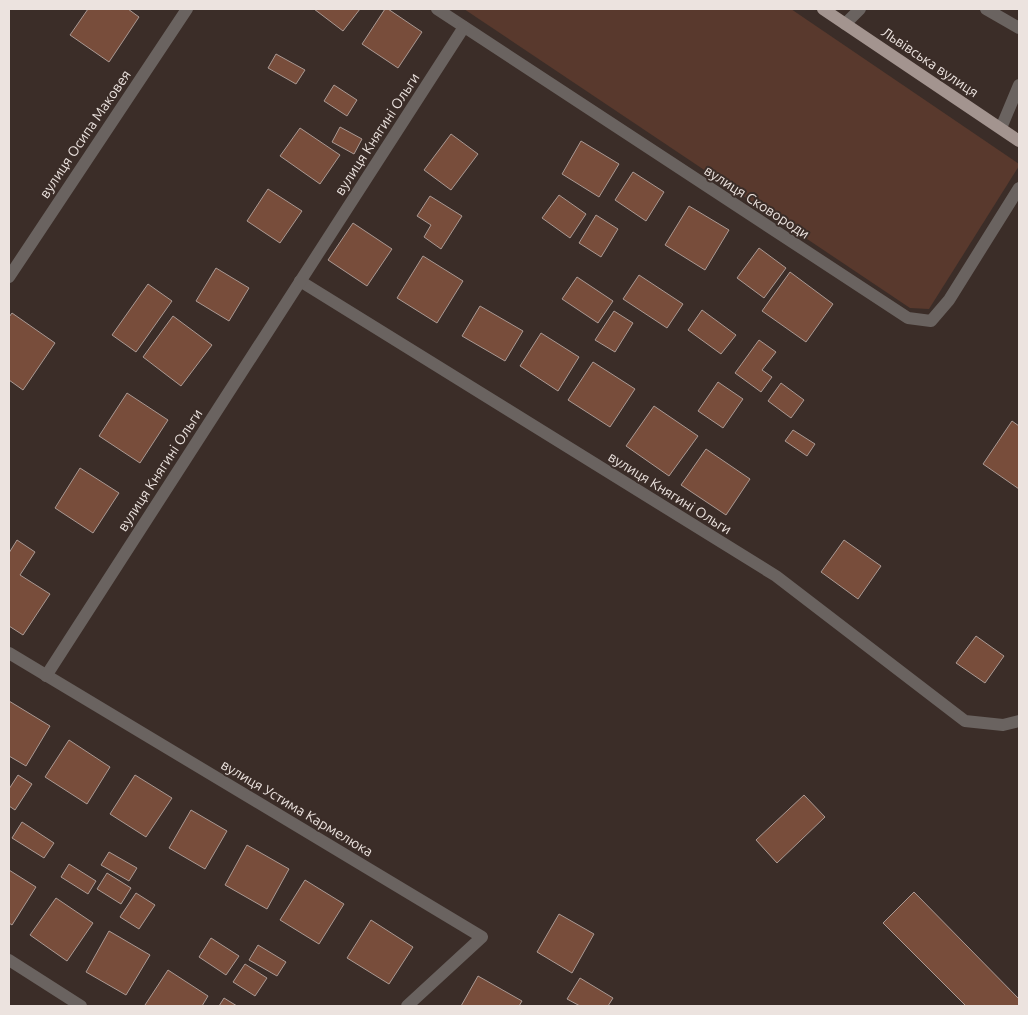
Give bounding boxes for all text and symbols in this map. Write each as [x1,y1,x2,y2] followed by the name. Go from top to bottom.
[878,24,982,100] street label: Львівська вулиця
[36,67,134,201] street label: вулиця Осипа Маковея
[331,70,423,198] street label: вулиця Княгині Ольги
[701,162,813,242] street label: вулиця Сковороди
[114,406,206,534] street label: вулиця Княгині Ольги
[605,448,735,538] street label: вулиця Княгині Ольги
[218,756,376,860] street label: вулиця Устима Кармелюка

